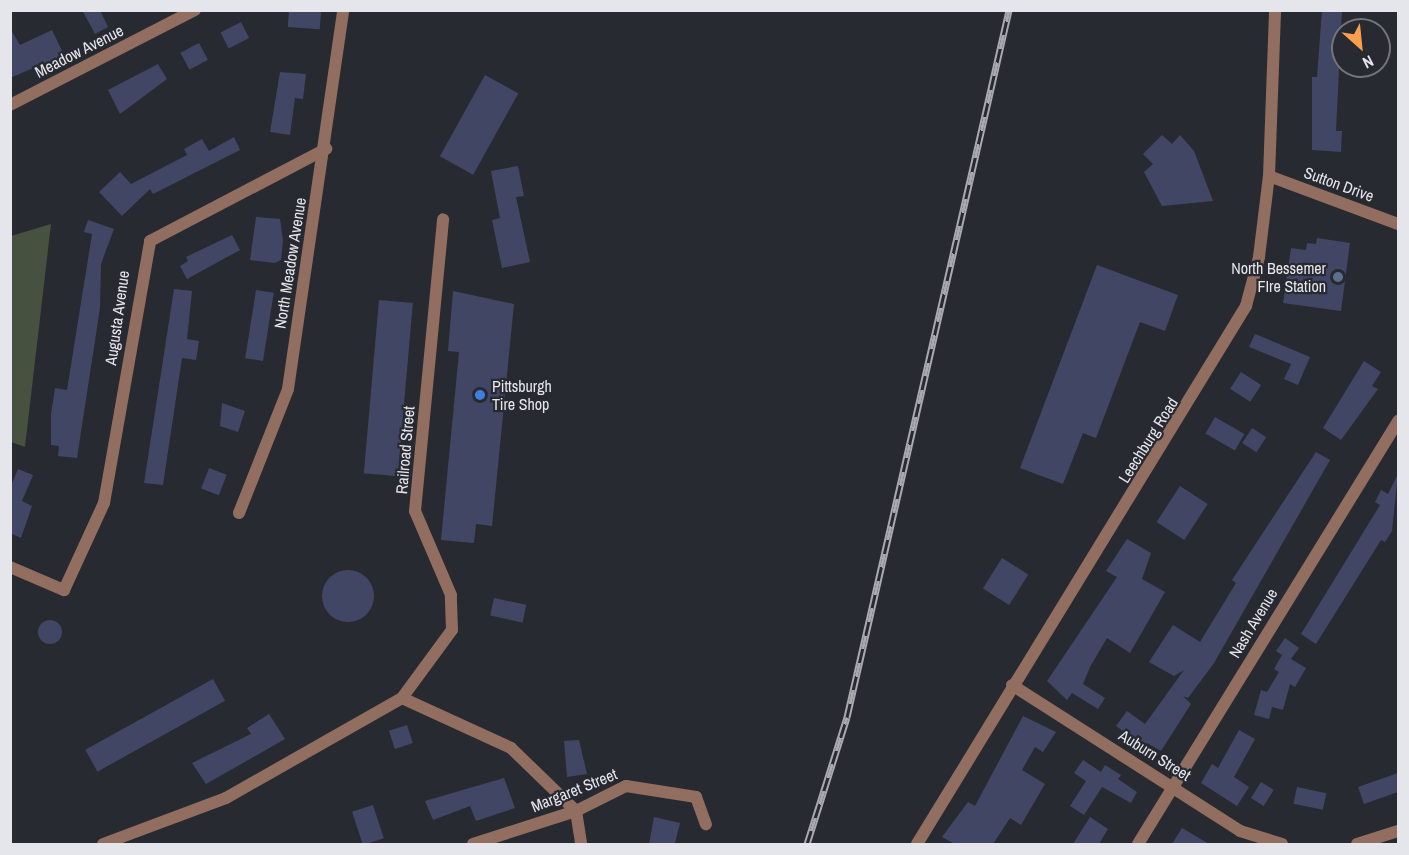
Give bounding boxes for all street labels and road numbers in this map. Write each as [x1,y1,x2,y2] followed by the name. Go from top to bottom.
[31,20,127,82] street label: Meadow Avenue
[1301,163,1377,205] street label: Sutton Drive
[270,196,310,330] street label: North Meadow Avenue
[101,269,133,367] street label: Augusta Avenue
[1114,394,1182,486] street label: Leechburg Road
[392,405,418,495] street label: Railroad Street
[1225,584,1281,662] street label: Nash Avenue
[1116,725,1194,785] street label: Auburn Street
[528,764,620,816] street label: Margaret Street

